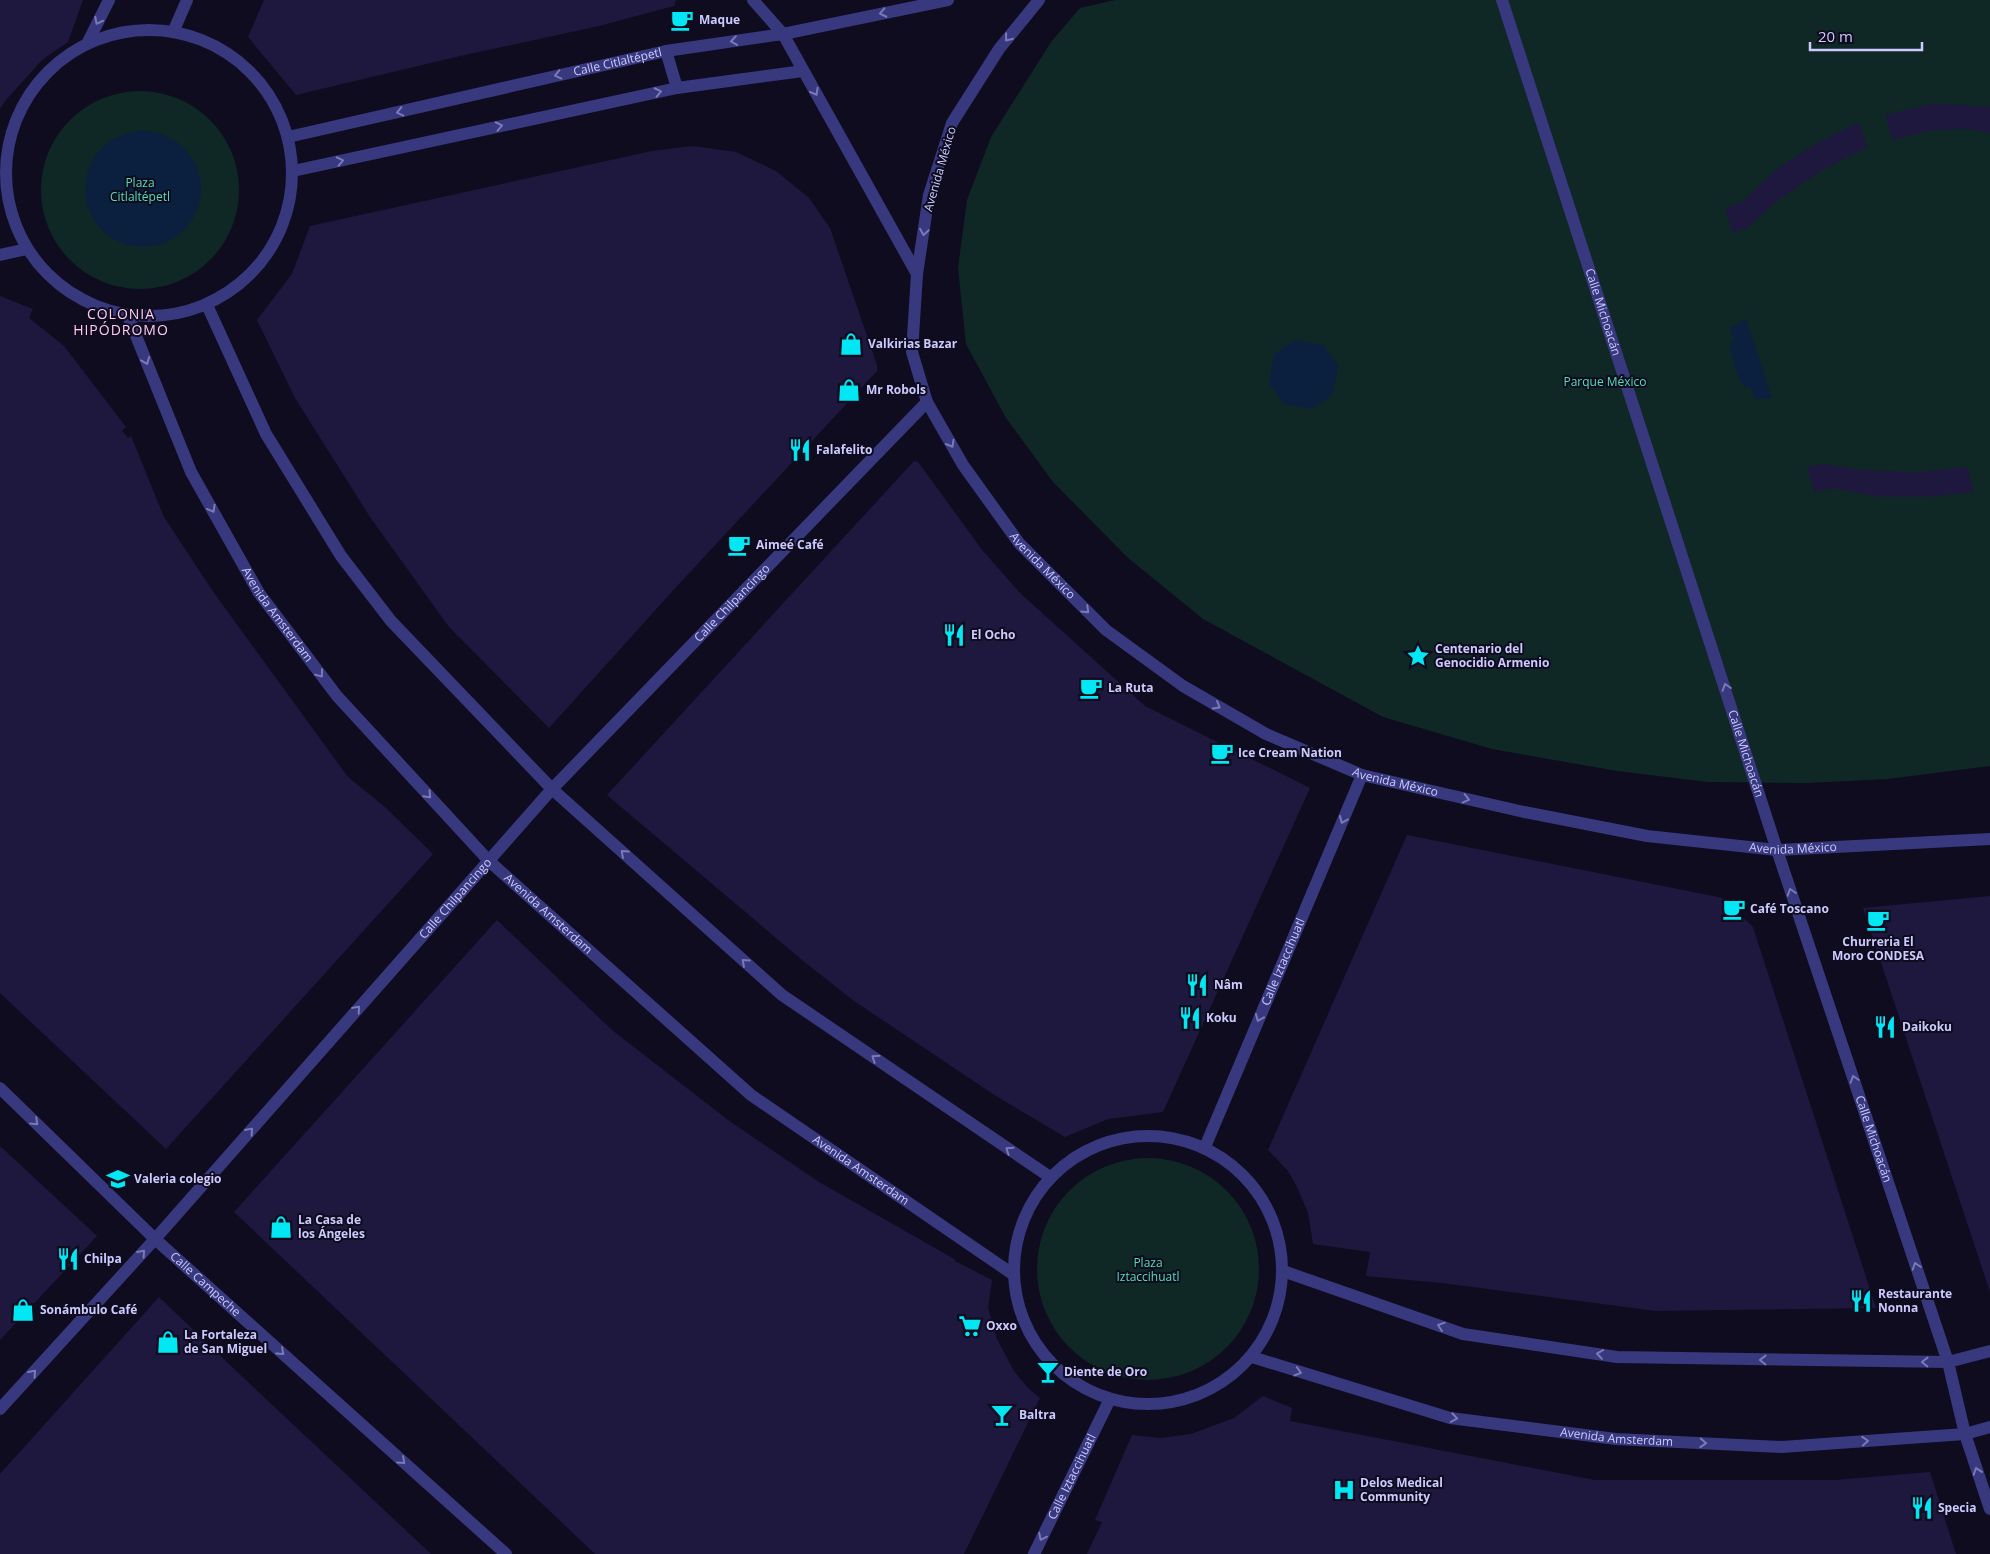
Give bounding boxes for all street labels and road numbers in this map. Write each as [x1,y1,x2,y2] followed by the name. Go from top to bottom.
[572,43,663,80] street label: Calle Citlaltépetl
[919,124,960,213] street label: Avenida México
[1581,266,1626,358] street label: Calle Michoacán
[1006,529,1079,603] street label: Avenida México
[690,560,774,645] street label: Calle Chilpancingo
[238,564,317,665] street label: Avenida Amsterdam
[1724,708,1768,799] street label: Calle Michoacán
[1350,763,1440,800] street label: Avenida México
[1748,838,1837,858] street label: Avenida México
[415,854,495,942] street label: Calle Chilpancingo
[501,869,597,958] street label: Avenida Amsterdam
[1257,915,1309,1008] street label: Calle Iztaccihuatl
[1852,1093,1896,1185] street label: Calle Michoacán
[810,1131,913,1209] street label: Avenida Amsterdam
[167,1248,245,1320] street label: Calle Campeche
[1559,1423,1674,1450] street label: Avenida Amsterdam
[1043,1431,1100,1522] street label: Calle Iztaccihuatl

